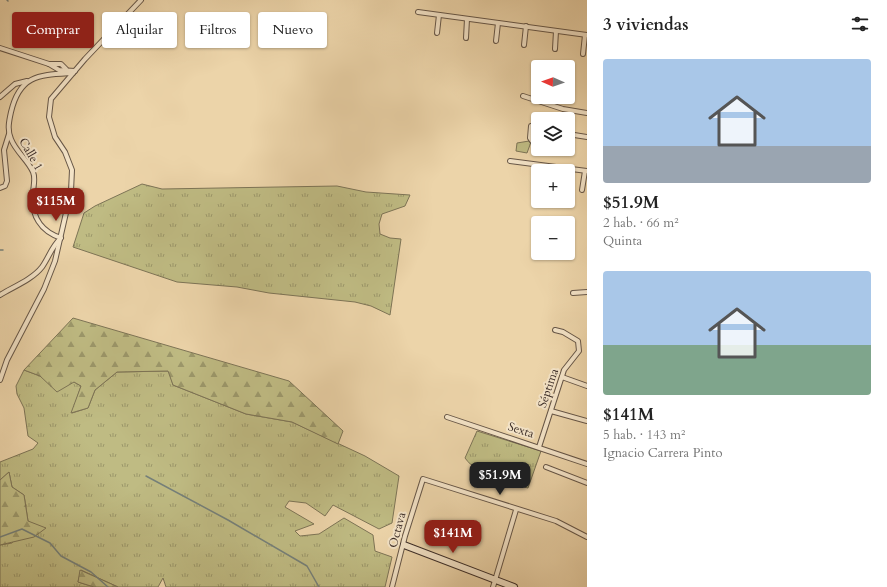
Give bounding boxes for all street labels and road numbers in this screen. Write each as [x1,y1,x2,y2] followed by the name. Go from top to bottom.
[15,135,47,173] street label: Calle 1
[534,366,562,410] street label: Séptima
[506,418,537,442] street label: Sexta
[385,510,410,549] street label: Octava

